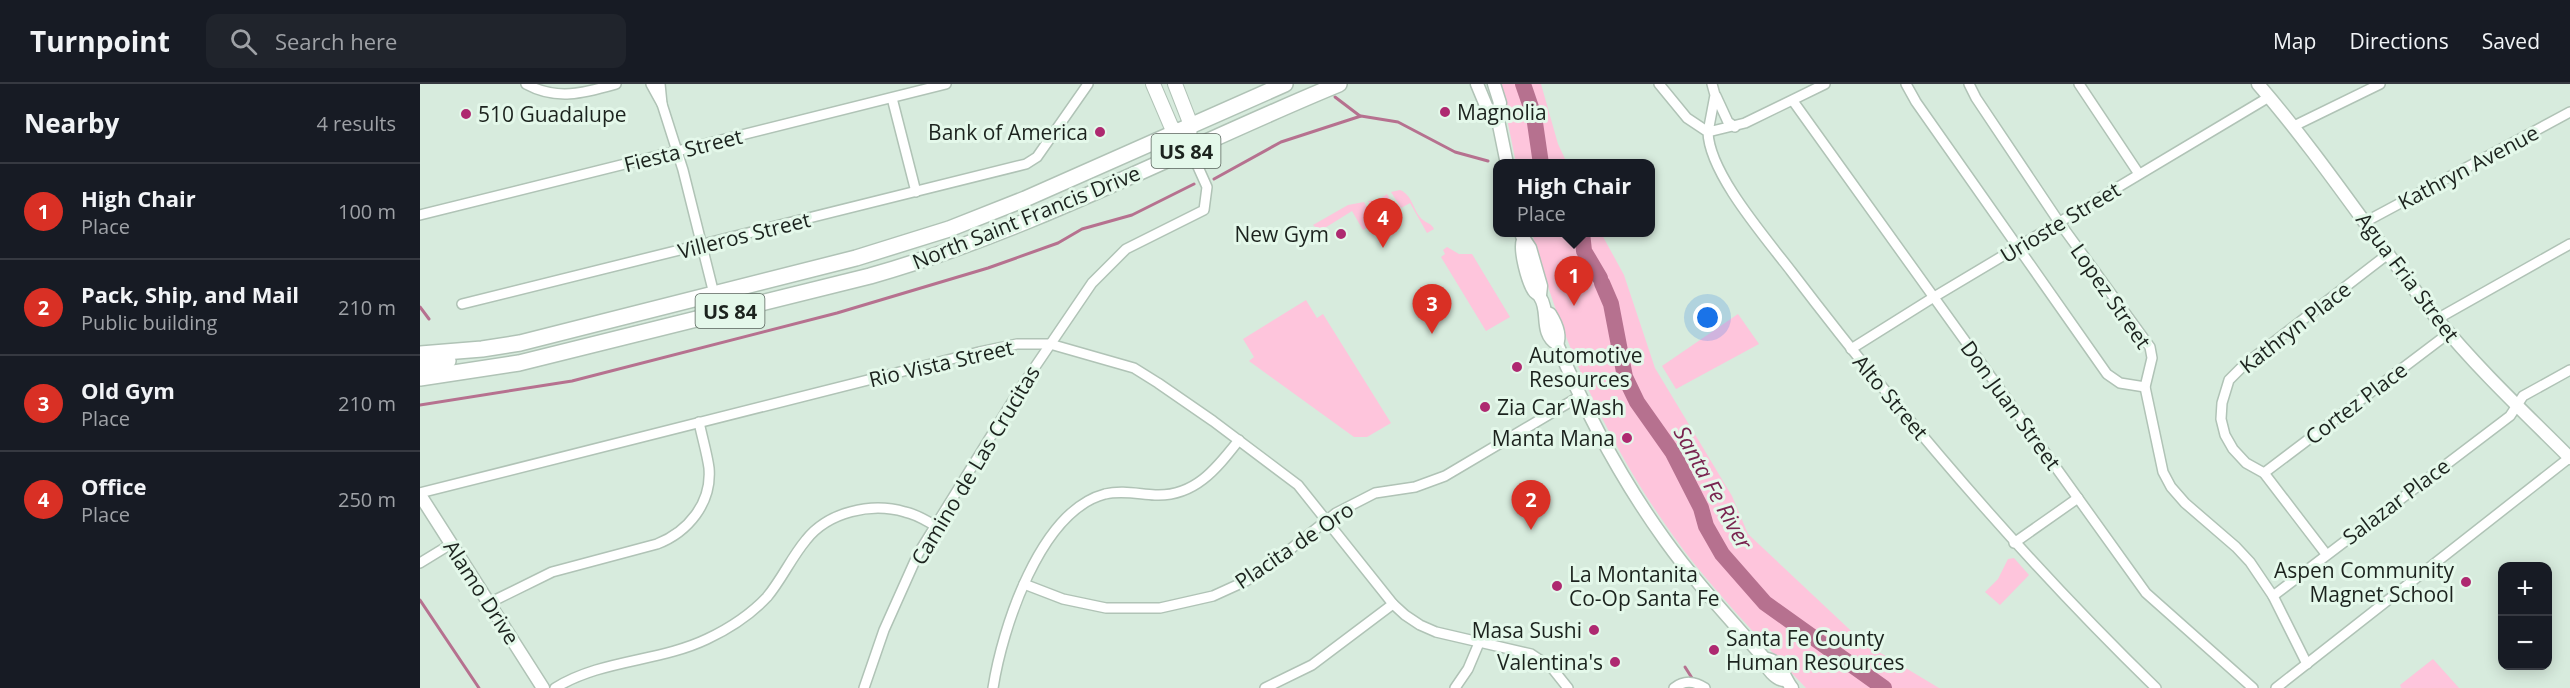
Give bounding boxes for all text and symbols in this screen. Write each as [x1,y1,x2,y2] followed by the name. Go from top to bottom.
[206,14,626,68] search box
[30,22,170,60] text: Turnpoint
[227,25,260,58] icon: search
[275,26,397,56] text: Search here
[2273,27,2316,55] text: Map
[2349,27,2449,55] text: Directions
[2482,27,2540,55] text: Saved
[1457,98,1547,126] place label: Magnolia
[478,100,627,128] place label: 510 Guadalupe
[24,105,119,141] text: Nearby
[1438,105,1452,119] marker: Magnolia
[459,107,473,121] marker: 510 Guadalupe
[316,110,396,137] text: 4 results
[928,118,1088,146] place label: Bank of America
[2393,118,2543,216] street label: Kathryn Avenue
[621,122,745,178] street label: Fiesta Street
[1093,125,1107,139] marker: Bank of America
[1152,134,1221,168] road number: US 84
[908,158,1144,276] street label: North Saint Francis Drive
[1493,159,1655,237] popup
[1517,170,1631,200] text: High Chair
[1995,175,2125,269] street label: Urioste Street
[81,183,196,213] text: High Chair
[38,198,49,225] text: 1
[338,198,396,225] text: 100 m
[1364,198,1402,248] pin: 4
[1517,200,1566,227] text: Place
[675,205,813,265] street label: Villeros Street
[2350,207,2466,347] street label: Agua Fria Street
[81,213,130,240] text: Place
[1234,220,1329,248] place label: New Gym
[1334,227,1348,241] marker: New Gym
[2064,238,2158,354] street label: Lopez Street
[1554,256,1594,306] pin: 1
[2234,275,2356,379] street label: Kathryn Place
[81,279,299,309] text: Pack, Ship, and Mail
[1412,284,1452,334] pin: 3
[38,294,49,321] text: 2
[338,294,396,321] text: 210 m
[696,294,764,328] road number: US 84
[1693,303,1722,332] your location
[81,309,217,336] text: Public building
[866,333,1016,393] street label: Rio Vista Street
[1955,335,2067,475] street label: Don Juan Street
[1529,341,1642,393] place label: Automotive Resources
[1847,349,1935,445] street label: Alto Street
[2299,356,2413,450] street label: Cortez Place
[904,360,1046,570] street label: Camino de Las Crucitas
[1510,360,1524,374] marker: Automotive Resources
[81,375,175,405] text: Old Gym
[38,390,49,417] text: 3
[338,390,396,417] text: 210 m
[1497,393,1624,421] place label: Zia Car Wash
[1478,400,1492,414] marker: Zia Car Wash
[81,405,130,432] text: Place
[1668,420,1761,555] water label: Santa Fe River
[1492,424,1615,452] place label: Manta Mana
[1620,431,1634,445] marker: Manta Mana
[2337,452,2455,550] street label: Salazar Place
[81,471,147,501] text: Office
[1512,480,1550,530] pin: 2
[38,486,49,513] text: 4
[338,486,396,513] text: 250 m
[1229,495,1359,595] street label: Placita de Oro
[81,501,130,528] text: Place
[438,534,526,650] street label: Alamo Drive
[2274,556,2454,608] place label: Aspen Community Magnet School
[1569,560,1720,612] place label: La Montanita Co-Op Santa Fe
[2498,562,2552,670] map controls
[2498,562,2552,616] button: +
[2459,575,2473,589] marker: Aspen Community Magnet School
[1550,579,1564,593] marker: La Montanita Co-Op Santa Fe
[1472,616,1582,644] place label: Masa Sushi
[2498,616,2552,670] button: −
[1587,623,1601,637] marker: Masa Sushi
[1726,624,1905,676] place label: Santa Fe County Human Resources
[1707,643,1721,657] marker: Santa Fe County Human Resources
[1497,648,1603,676] place label: Valentina's
[1608,655,1622,669] marker: Valentina's

